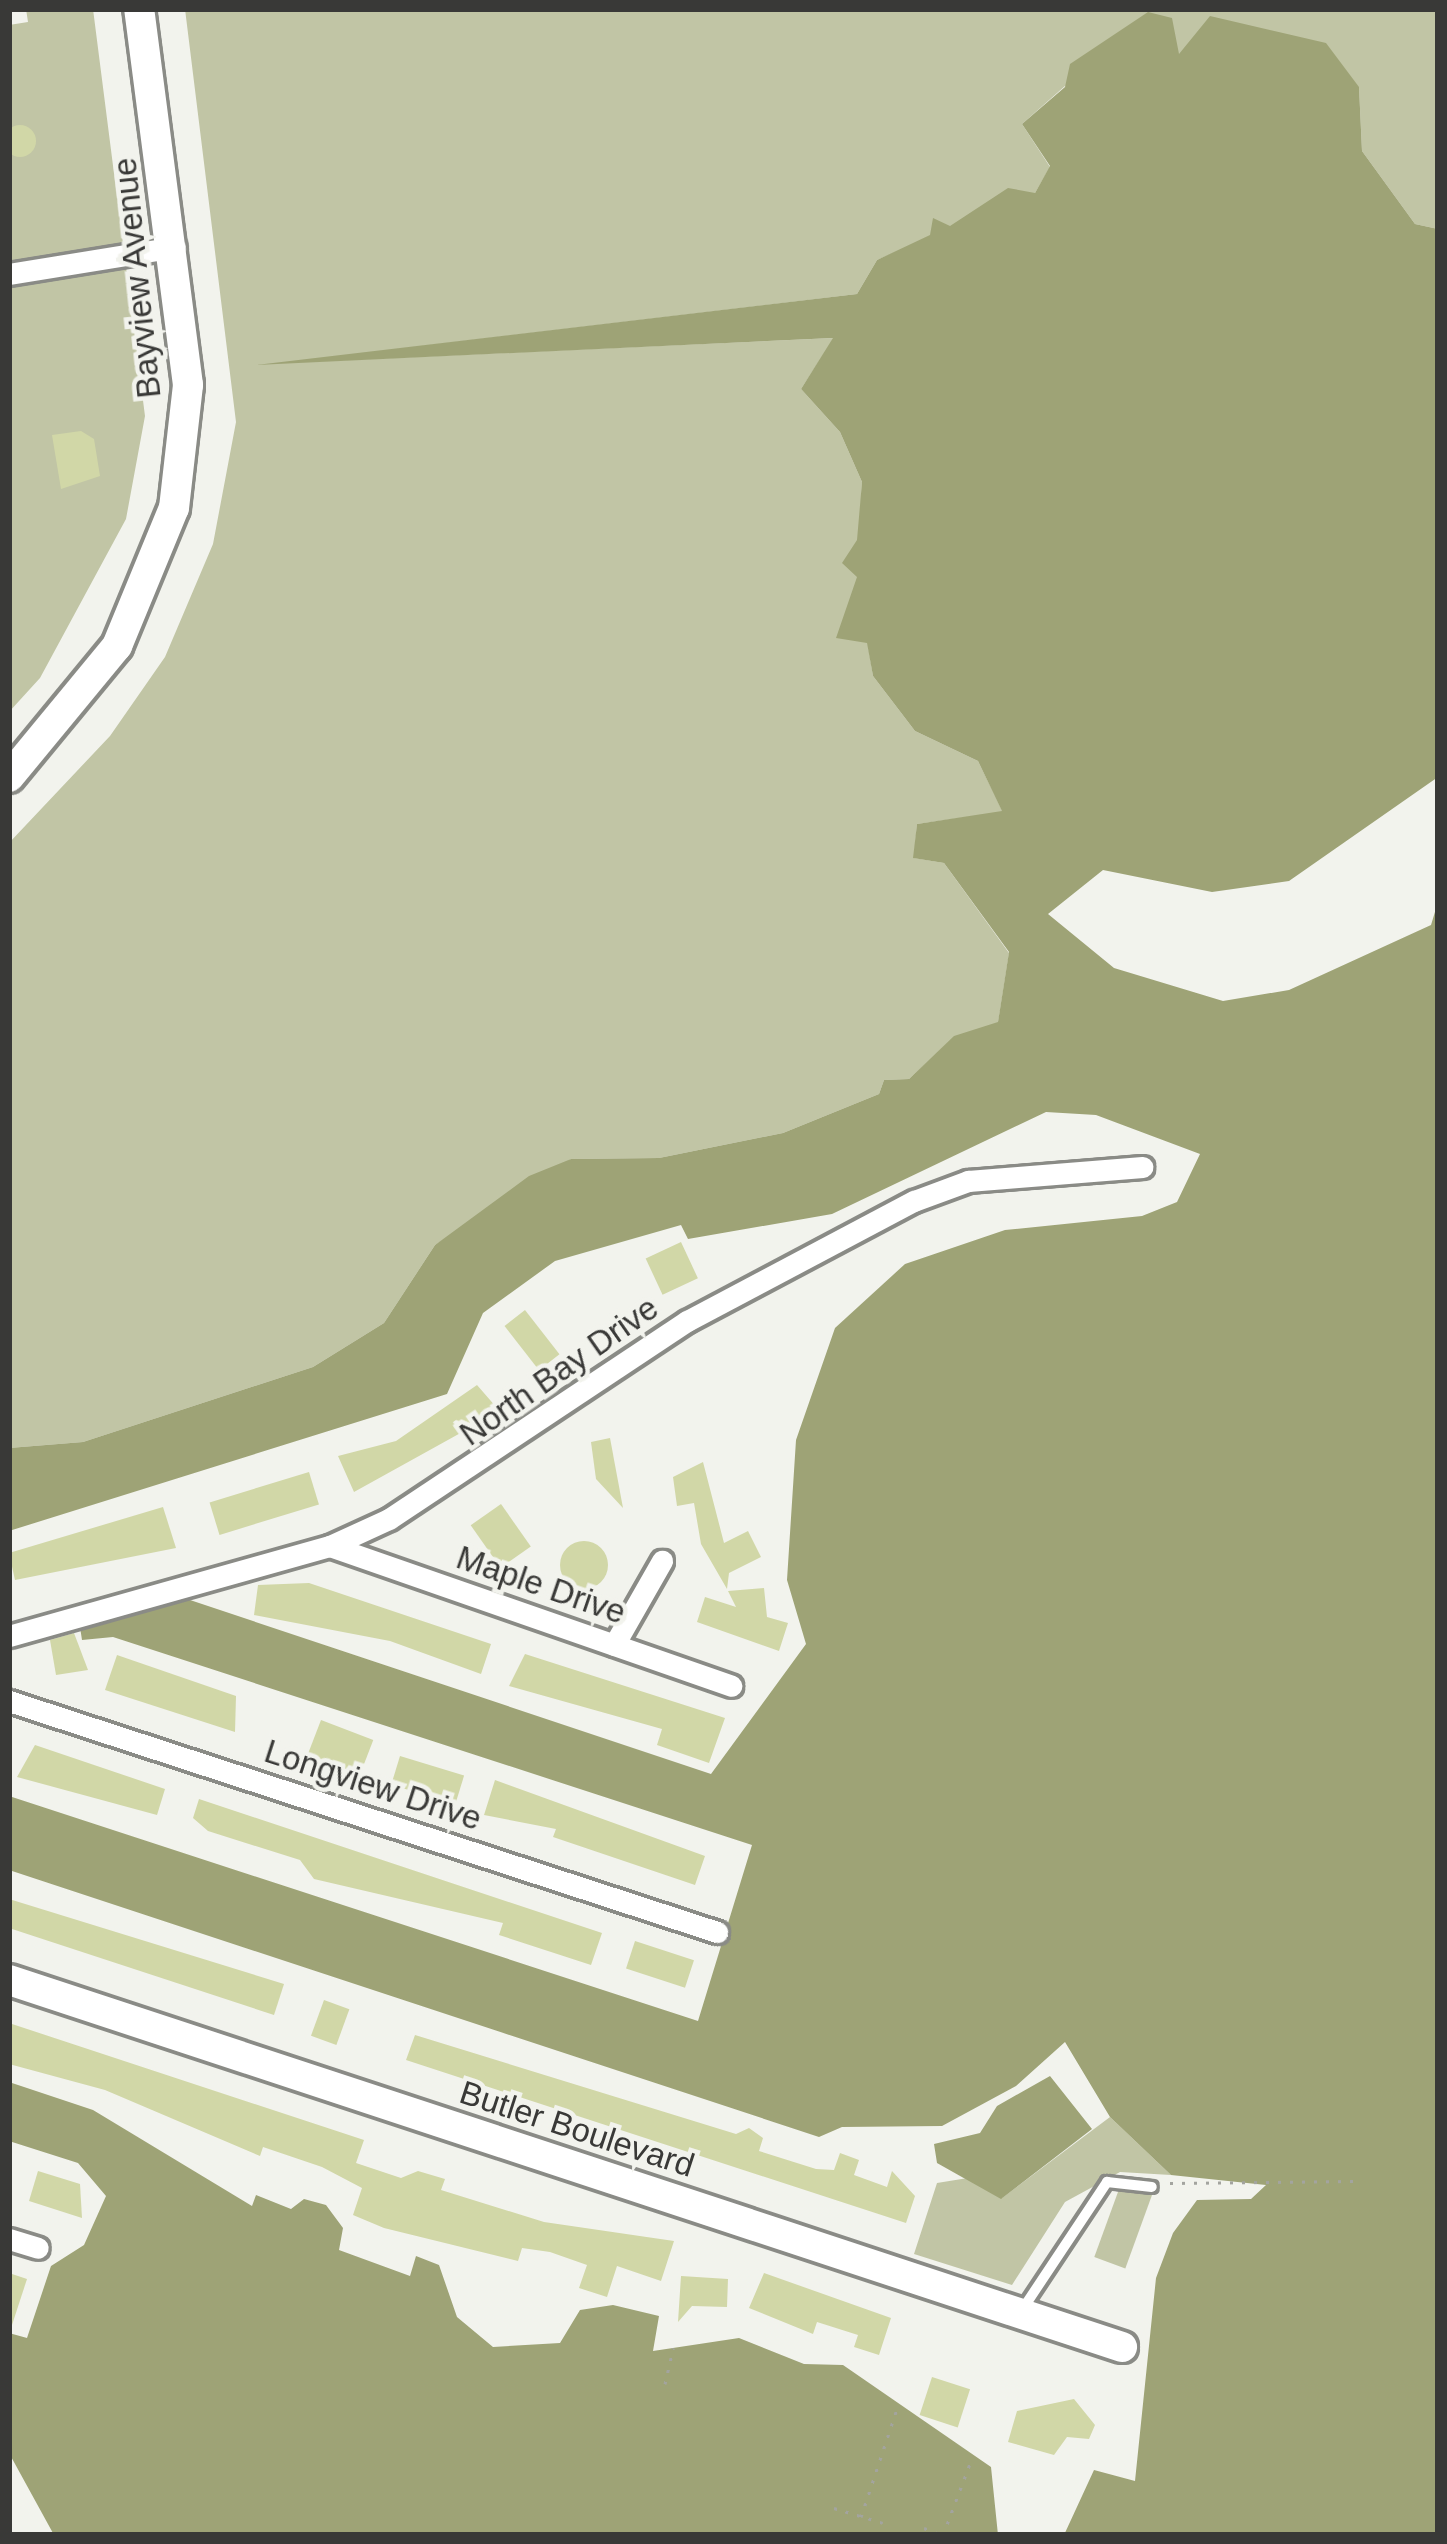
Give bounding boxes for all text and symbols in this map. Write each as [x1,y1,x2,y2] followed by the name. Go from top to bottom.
[105,155,169,401] street label: Bayview Avenue
[452,1288,666,1454] street label: North Bay Drive
[451,1538,631,1632] street label: Maple Drive
[260,1731,486,1839] street label: Longview Drive
[455,2072,699,2186] street label: Butler Boulevard

